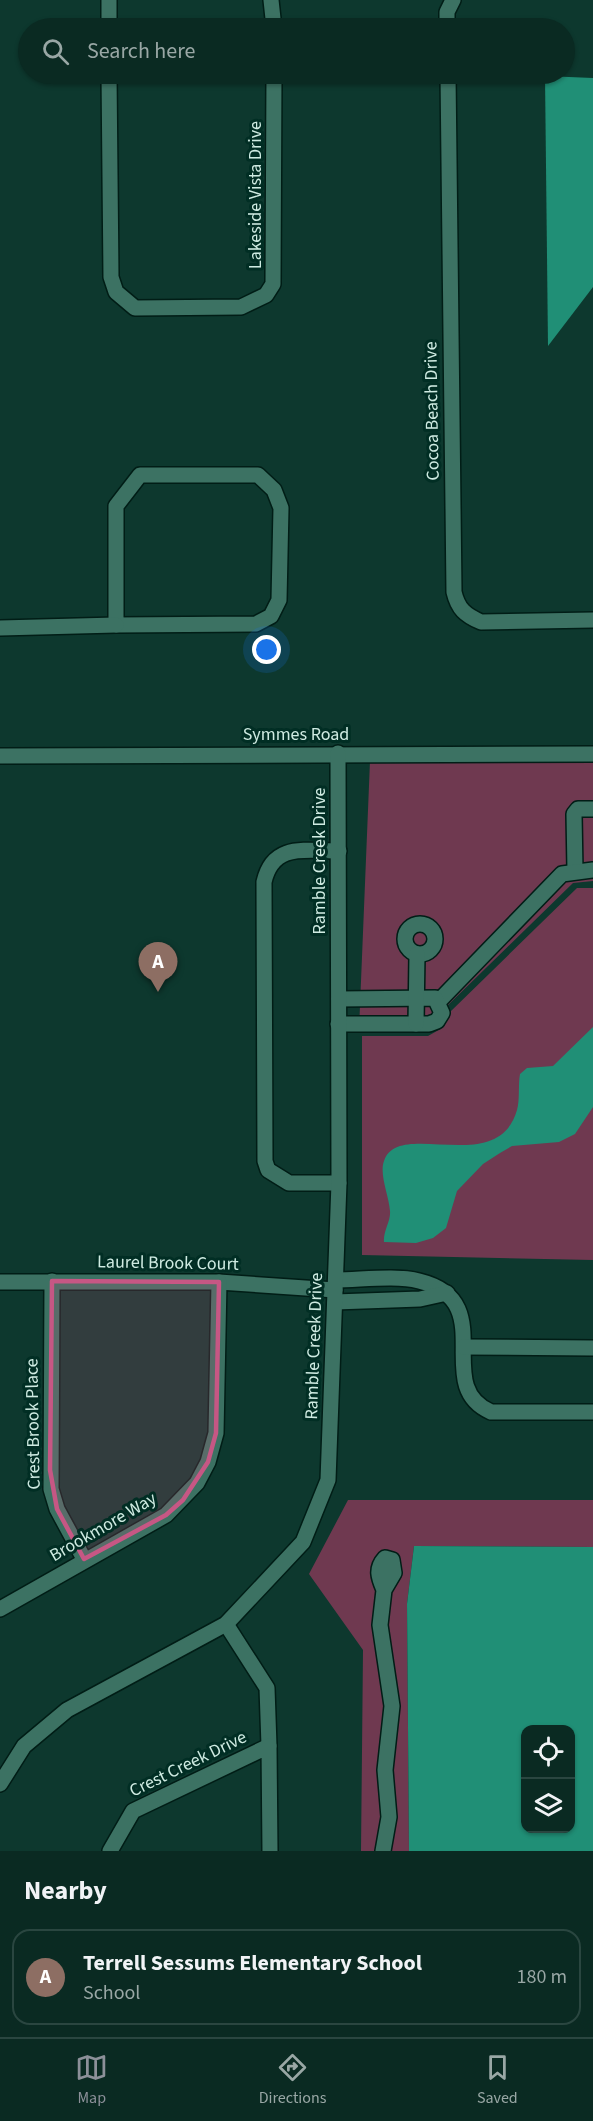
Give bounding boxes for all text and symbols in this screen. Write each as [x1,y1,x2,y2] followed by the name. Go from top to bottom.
[18,18,575,84] search box
[39,35,72,68] icon: search
[87,35,195,67] text: Search here
[243,121,268,269] street label: Lakeside Vista Drive
[418,341,446,481] street label: Cocoa Beach Drive
[252,635,281,664] your location
[243,722,349,747] street label: Symmes Road
[307,787,332,934] street label: Ramble Creek Drive
[138,942,178,992] pin: A
[97,1249,239,1277] street label: Laurel Brook Court
[299,1272,329,1420] street label: Ramble Creek Drive
[19,1358,47,1490] street label: Crest Brook Place
[45,1486,162,1568] street label: Brookmore Way
[125,1725,251,1803] street label: Crest Creek Drive
[521,1725,575,1833] map controls
[521,1725,575,1779] button: locate
[521,1779,575,1833] button: layers
[24,1872,107,1909] text: Nearby
[83,1947,422,1979] text: Terrell Sessums Elementary School
[40,1963,51,1991] text: A
[517,1963,567,1991] text: 180 m
[83,1979,140,2007] text: School
[75,2051,108,2109] tab: Map
[259,2051,326,2109] tab: Directions
[477,2051,518,2109] tab: Saved

